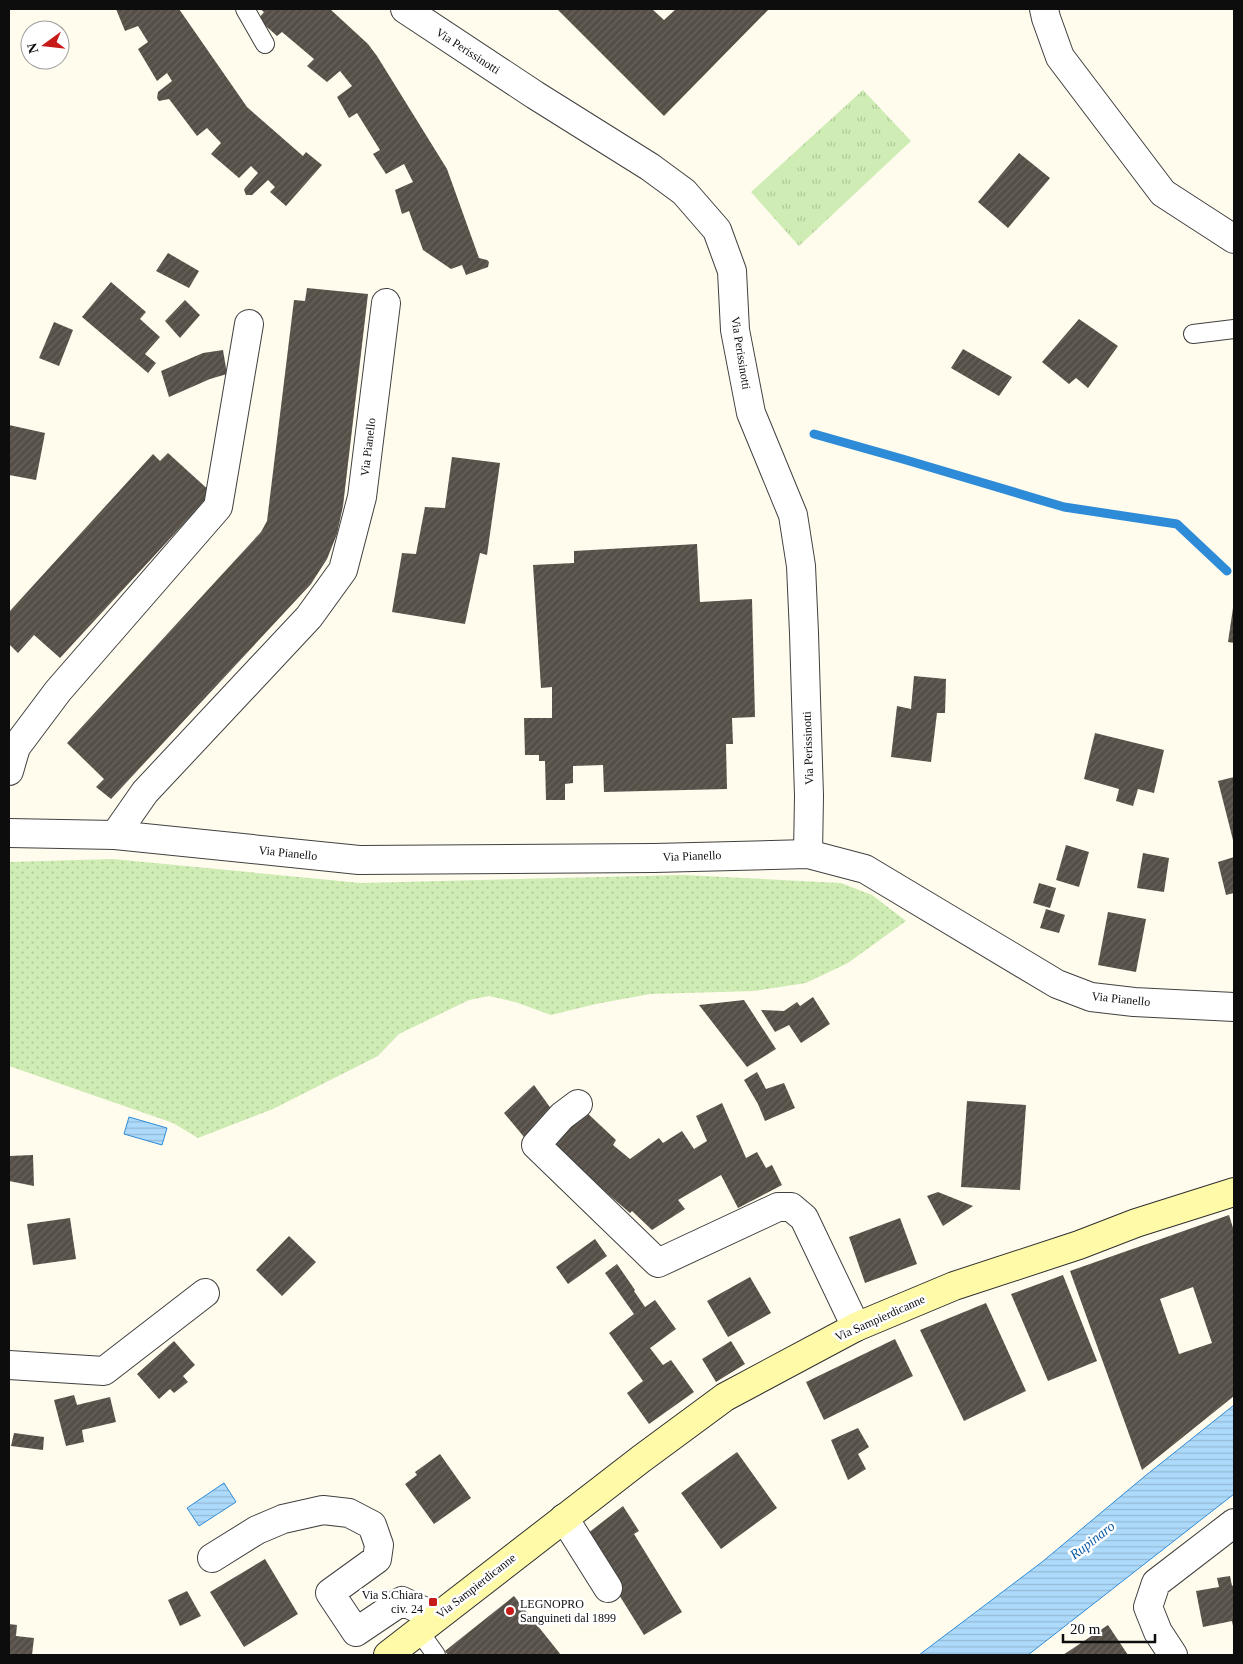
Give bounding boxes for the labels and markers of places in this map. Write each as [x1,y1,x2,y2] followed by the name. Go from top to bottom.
[362,1588,424,1616] place label: Via S.Chiara civ. 24
[427,1596,439,1608] marker: Via S.Chiara civ. 24
[520,1597,616,1625] place label: LEGNOPRO Sanguineti dal 1899
[504,1605,516,1617] marker: LEGNOPRO Sanguineti dal 1899

